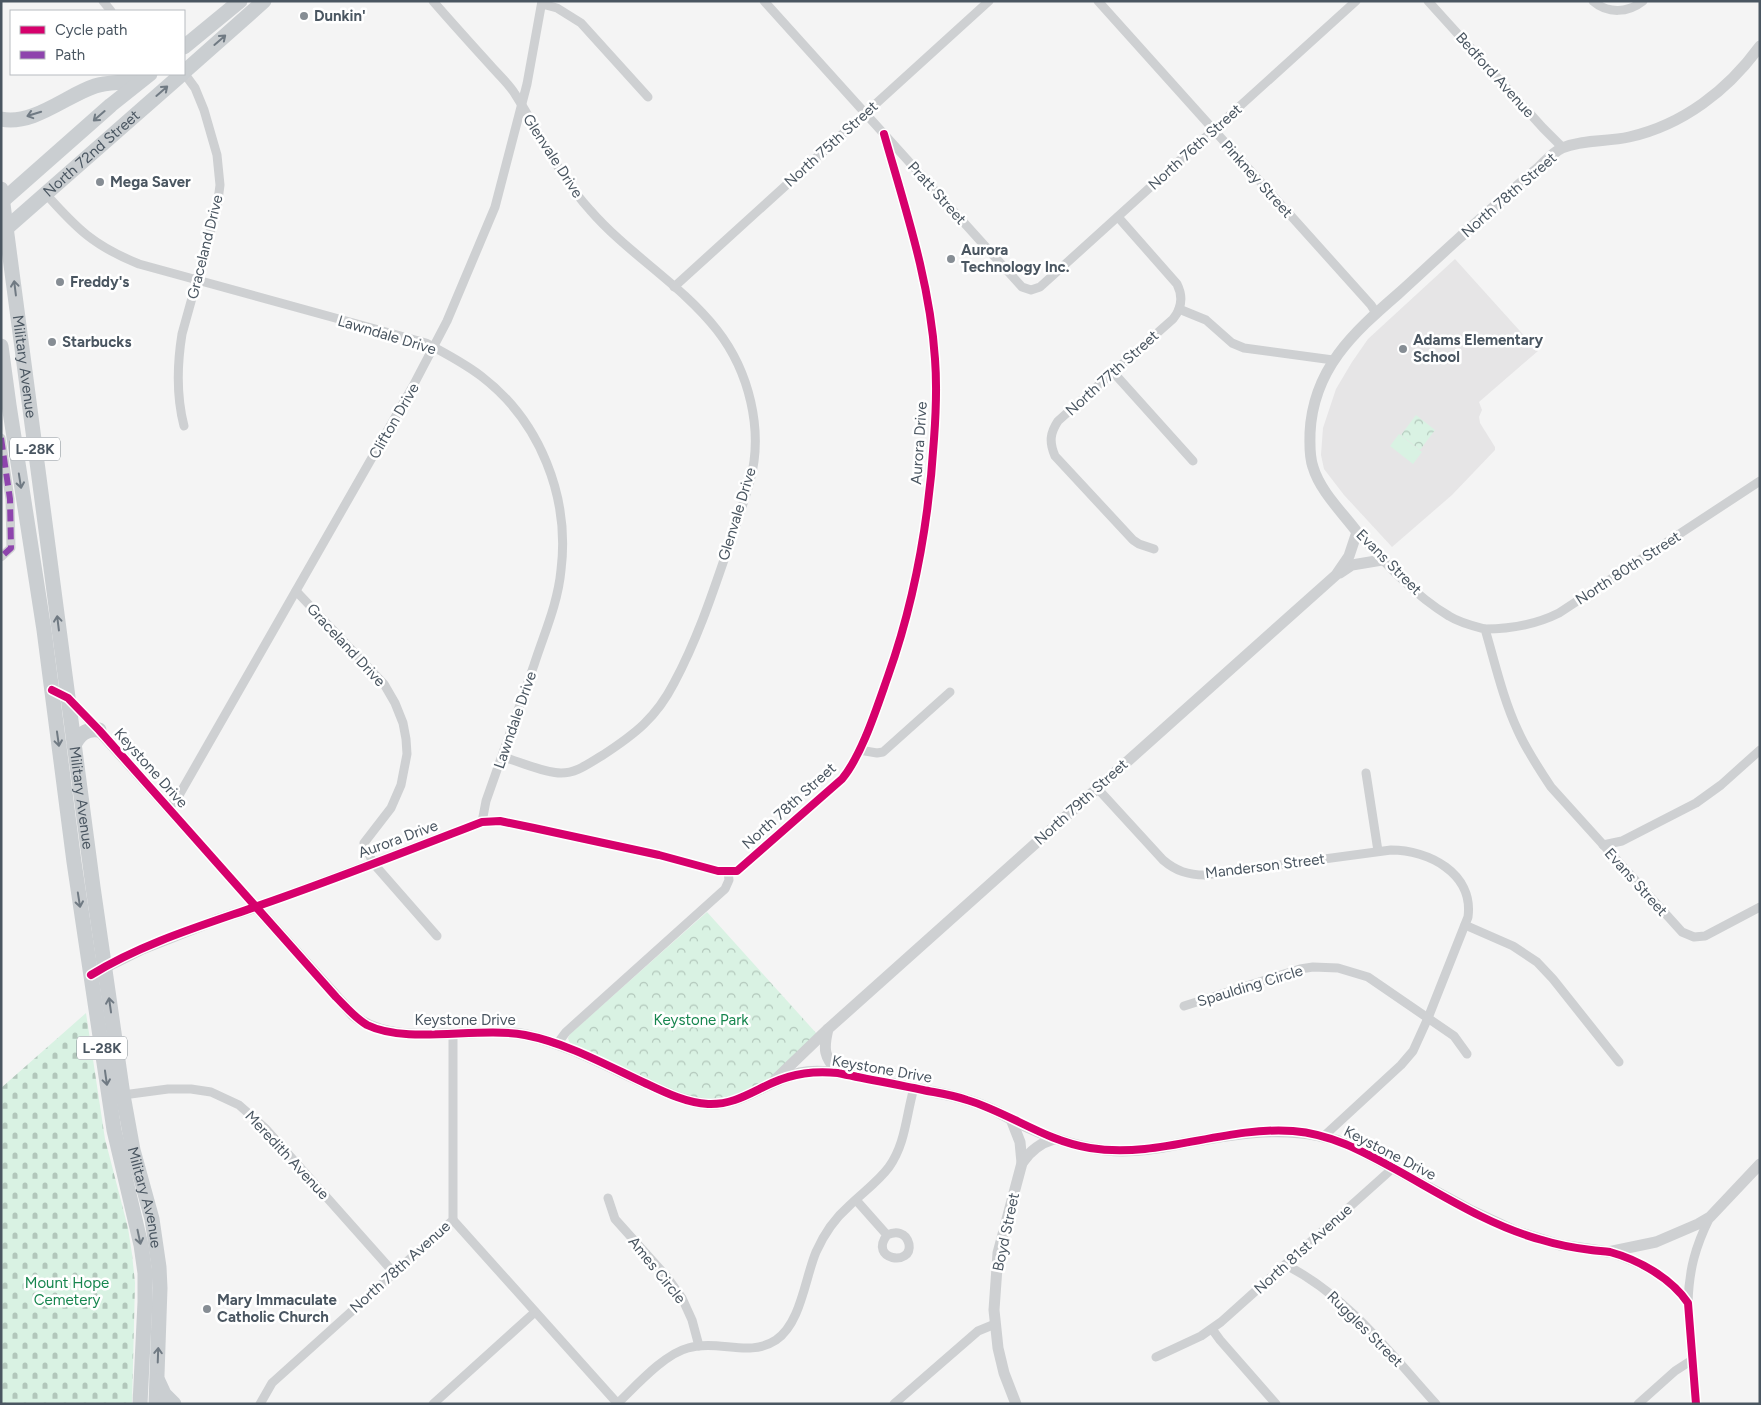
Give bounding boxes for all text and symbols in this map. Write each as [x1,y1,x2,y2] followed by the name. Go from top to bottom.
[314,7,366,25] place label: Dunkin'
[10,10,185,75] legend
[298,10,310,22] marker: Dunkin'
[55,21,127,39] text: Cycle path
[1452,29,1538,121] street label: Bedford Avenue
[214,34,227,46] one-way arrow
[55,46,85,64] text: Path
[155,86,168,97] one-way arrow
[781,97,882,191] street label: North 75th Street
[1145,100,1246,194] street label: North 76th Street
[39,106,144,201] street label: North 72nd Street
[26,110,42,120] one-way arrow
[93,110,106,122] one-way arrow
[519,111,587,201] street label: Glenvale Drive
[1218,137,1297,222] street label: Pinkney Street
[1458,149,1560,241] street label: North 78th Street
[904,158,970,228] street label: Pratt Street
[110,173,191,191] place label: Mega Saver
[94,176,106,188] marker: Mega Saver
[183,193,227,301] street label: Graceland Drive
[961,241,1070,276] place label: Aurora Technology Inc.
[945,253,957,265] marker: Aurora Technology Inc.
[70,273,129,291] place label: Freddy's
[54,276,66,288] marker: Freddy's
[10,280,20,296] one-way arrow
[336,312,438,358] street label: Lawndale Drive
[9,314,40,419] street label: Military Avenue
[1062,326,1162,419] street label: North 77th Street
[1413,331,1543,366] place label: Adams Elementary School
[62,333,131,351] place label: Starbucks
[46,336,58,348] marker: Starbucks
[1397,343,1409,355] marker: Adams Elementary School
[365,380,423,462] street label: Clifton Drive
[907,401,931,485] street label: Aurora Drive
[10,438,60,460] road number: L-28K
[714,465,760,563] street label: Glenvale Drive
[16,472,26,488] one-way arrow
[1353,526,1426,599] street label: Evans Street
[1572,527,1684,609] street label: North 80th Street
[303,600,389,690] street label: Graceland Drive
[53,615,63,631] one-way arrow
[490,669,540,771] street label: Lawndale Drive
[110,724,192,812] street label: Keystone Drive
[53,730,63,746] one-way arrow
[66,745,97,850] street label: Military Avenue
[1031,755,1132,849] street label: North 79th Street
[738,759,840,853] street label: North 78th Street
[356,816,440,862] street label: Aurora Drive
[1601,844,1671,920] street label: Evans Street
[1204,850,1326,882] street label: Manderson Street
[75,892,85,908] one-way arrow
[1195,961,1305,1011] street label: Spaulding Circle
[105,997,115,1013] one-way arrow
[414,1011,516,1029] street label: Keystone Drive
[653,1011,749,1029] park label: Keystone Park
[77,1036,127,1060] road number: L-28K
[831,1051,933,1087] street label: Keystone Drive
[101,1070,111,1086] one-way arrow
[241,1107,333,1203] street label: Meredith Avenue
[1341,1122,1439,1184] street label: Keystone Drive
[124,1145,165,1249] street label: Military Avenue
[989,1191,1023,1273] street label: Boyd Street
[1250,1200,1356,1298] street label: North 81st Avenue
[346,1217,454,1317] street label: North 78th Avenue
[135,1228,145,1244] one-way arrow
[625,1233,689,1307] street label: Ames Circle
[25,1274,109,1309] park label: Mount Hope Cemetery
[1323,1287,1407,1371] street label: Ruggles Street
[217,1291,338,1326] place label: Mary Immaculate Catholic Church
[201,1303,213,1315] marker: Mary Immaculate Catholic Church
[153,1347,163,1364] one-way arrow

